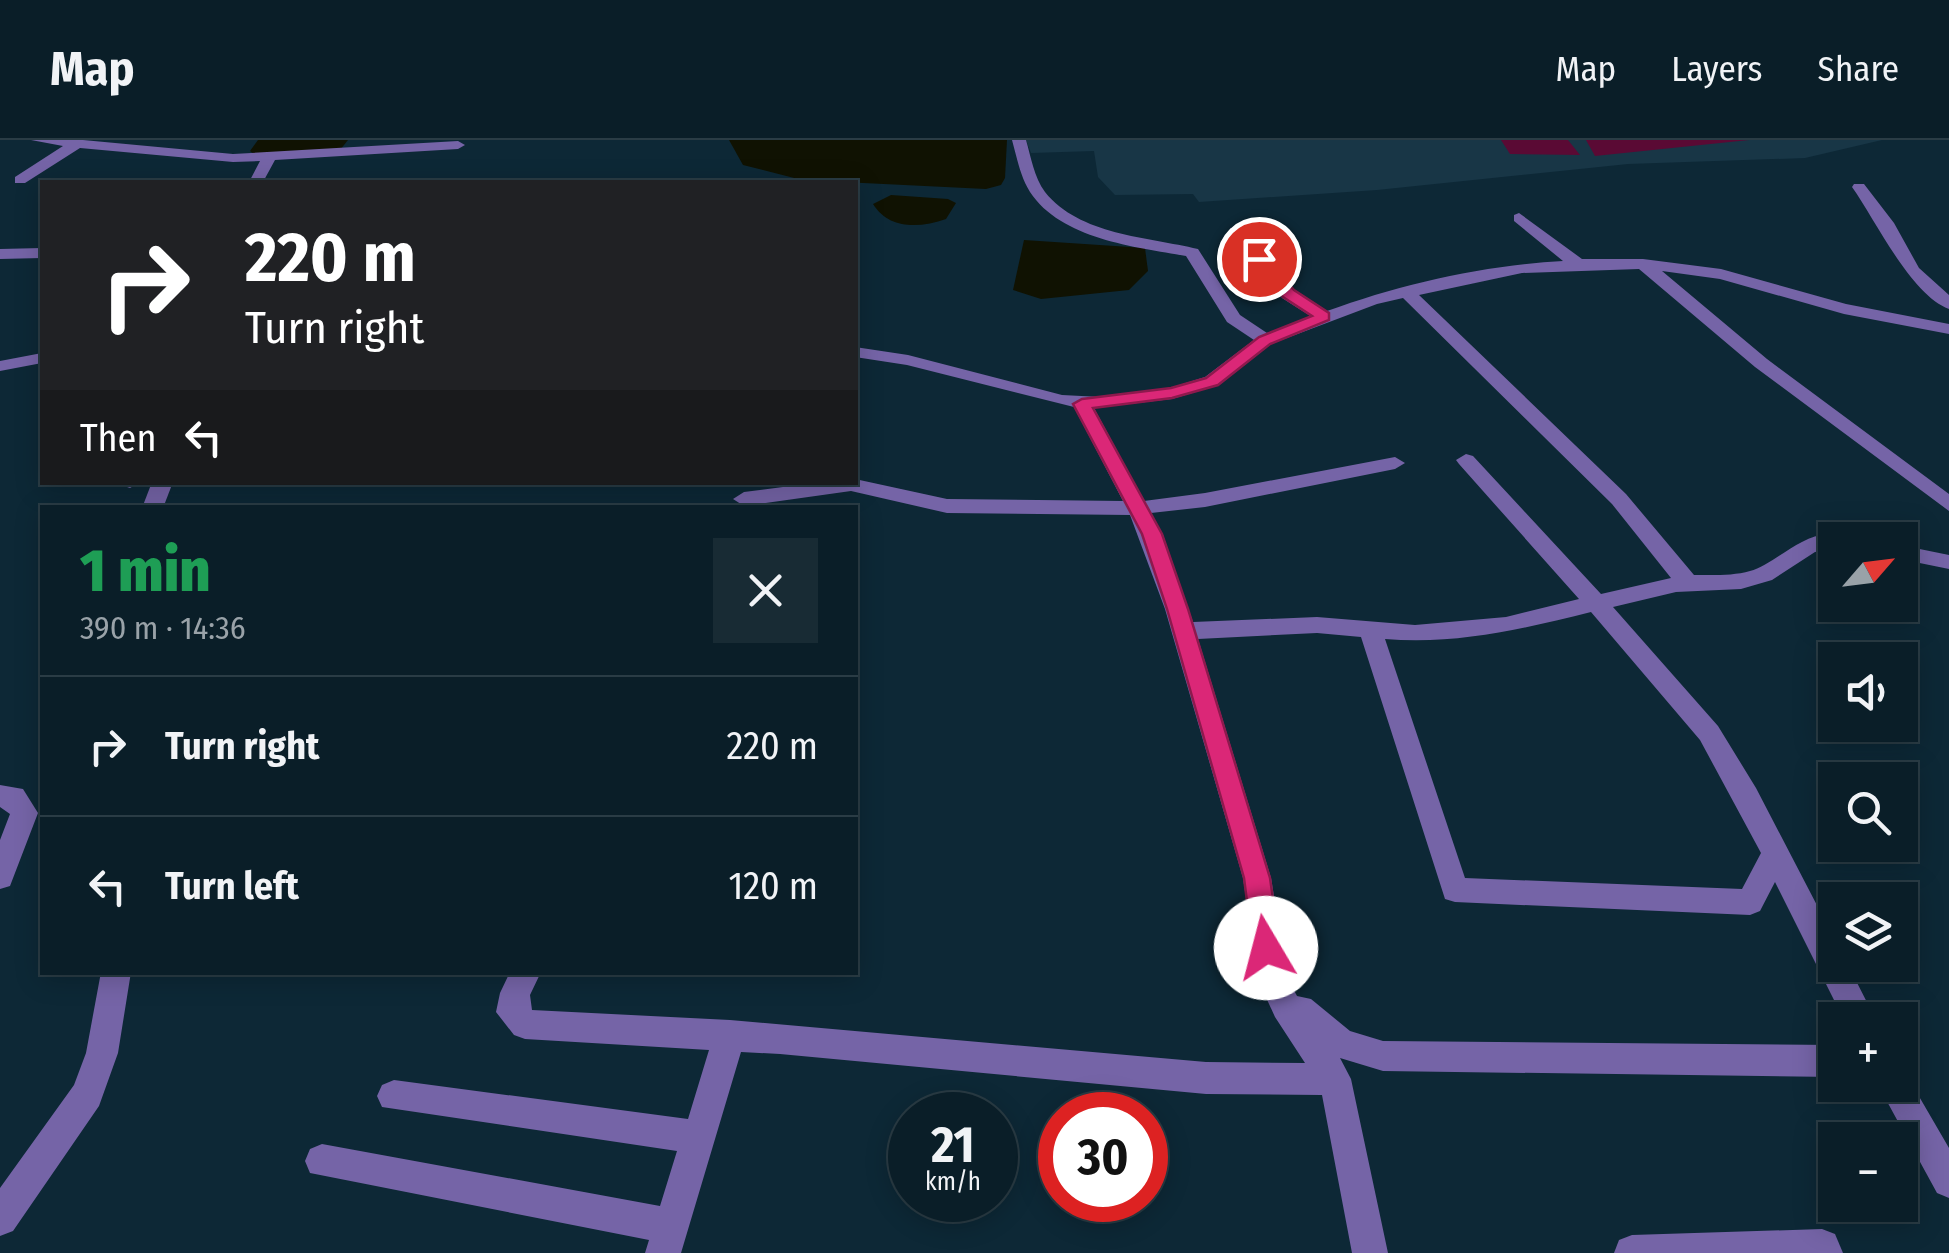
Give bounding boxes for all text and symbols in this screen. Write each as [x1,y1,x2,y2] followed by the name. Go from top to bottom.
[50,40,134,98] text: Map
[1556,48,1616,90] text: Map
[1671,48,1763,90] text: Layers
[1818,48,1899,90] text: Share
[245,216,416,300] text: 220 m
[1217,217,1302,302] pin
[80,220,210,350] icon: right
[1232,232,1287,287] icon: arrive
[245,301,424,355] text: Turn right
[176,410,231,465] icon: left
[80,415,156,461] text: Then
[1818,522,1918,622] north arrow
[1818,522,1918,1222] map controls
[80,535,211,607] text: 1 min
[713,538,818,643] button: close
[80,609,246,647] text: 390 m · 14:36
[1818,642,1918,742] button: sound
[80,719,135,774] icon: right
[165,723,319,769] text: Turn right
[727,723,818,769] text: 220 m
[1818,762,1918,862] button: search
[80,859,135,914] icon: left
[165,863,299,909] text: Turn left
[728,863,818,909] text: 120 m
[1818,882,1918,982] button: layers
[1214,896,1318,1000] position arrow
[1818,1002,1918,1102] button: +
[1038,1092,1168,1222] speed limit sign: 30
[931,1115,975,1175] text: 21
[1818,1122,1918,1222] button: −
[925,1167,981,1197] text: km/h

